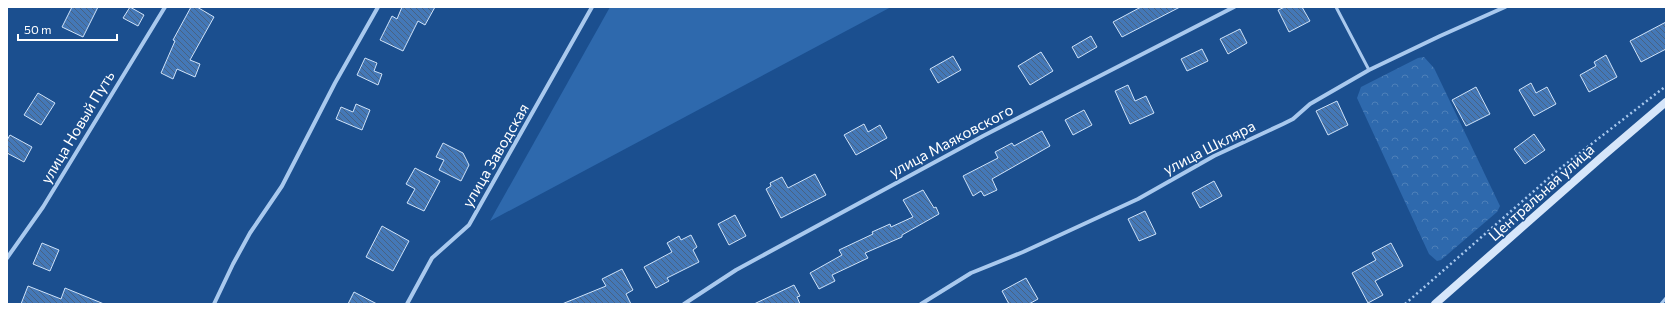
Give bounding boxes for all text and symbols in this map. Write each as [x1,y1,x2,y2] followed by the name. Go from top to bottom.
[18,16,117,42] scale bar
[24,22,52,36] text: 50 m
[36,67,118,187] street label: улица Новый Путь
[458,100,532,210] street label: улица Заводская
[886,100,1016,180] street label: улица Маяковского
[1160,116,1258,178] street label: улица Шкляра
[1484,140,1598,244] street label: Центральная улица

